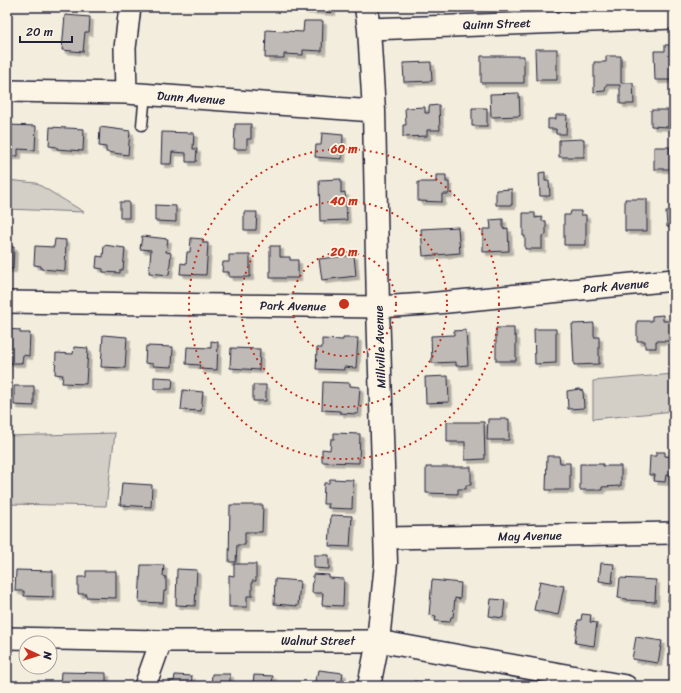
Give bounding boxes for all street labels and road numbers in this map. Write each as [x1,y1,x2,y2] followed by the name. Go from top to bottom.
[462,12,532,36] street label: Quinn Street
[156,85,226,111] street label: Dunn Avenue
[582,272,650,300] street label: Park Avenue
[260,294,326,318] street label: Park Avenue
[368,305,392,389] street label: Millville Avenue
[498,524,562,548] street label: May Avenue
[281,630,356,652] street label: Walnut Street

